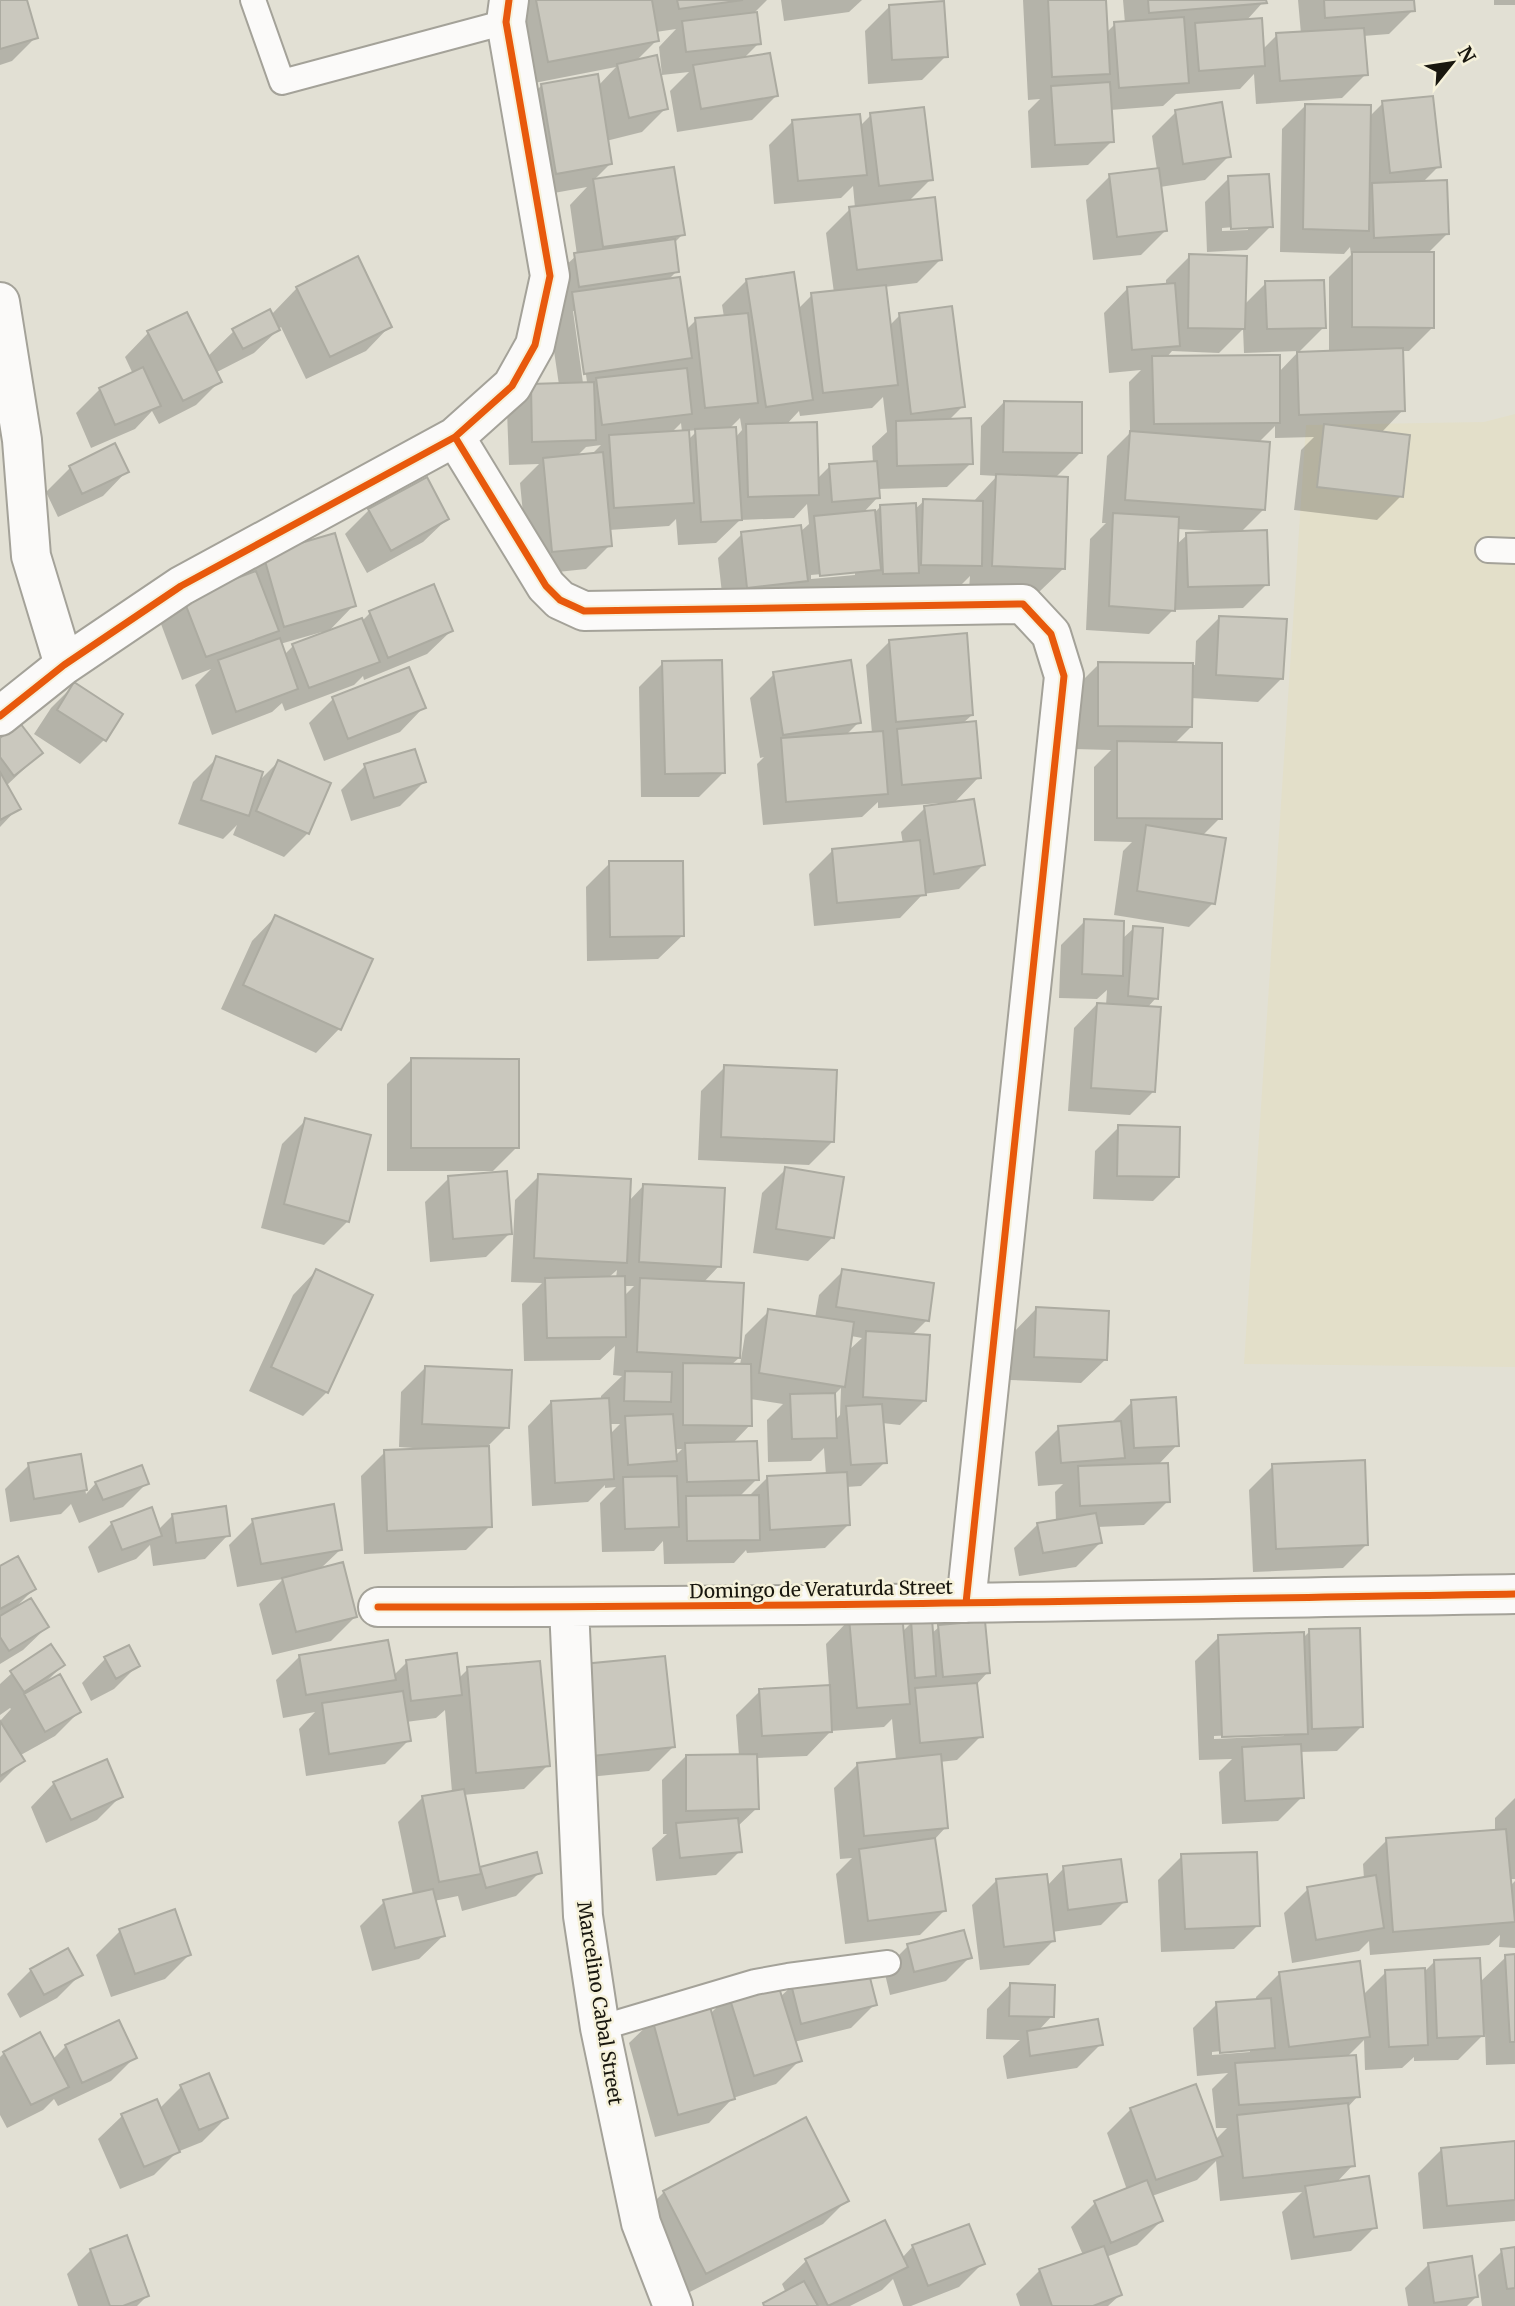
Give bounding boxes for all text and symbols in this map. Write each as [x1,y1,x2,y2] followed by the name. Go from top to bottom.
[1417,28,1487,98] north arrow
[1453,42,1481,67] text: N
[689,1575,954,1603] street label: Domingo de Veraturda Street
[572,1899,628,2107] street label: Marcelino Cabal Street

